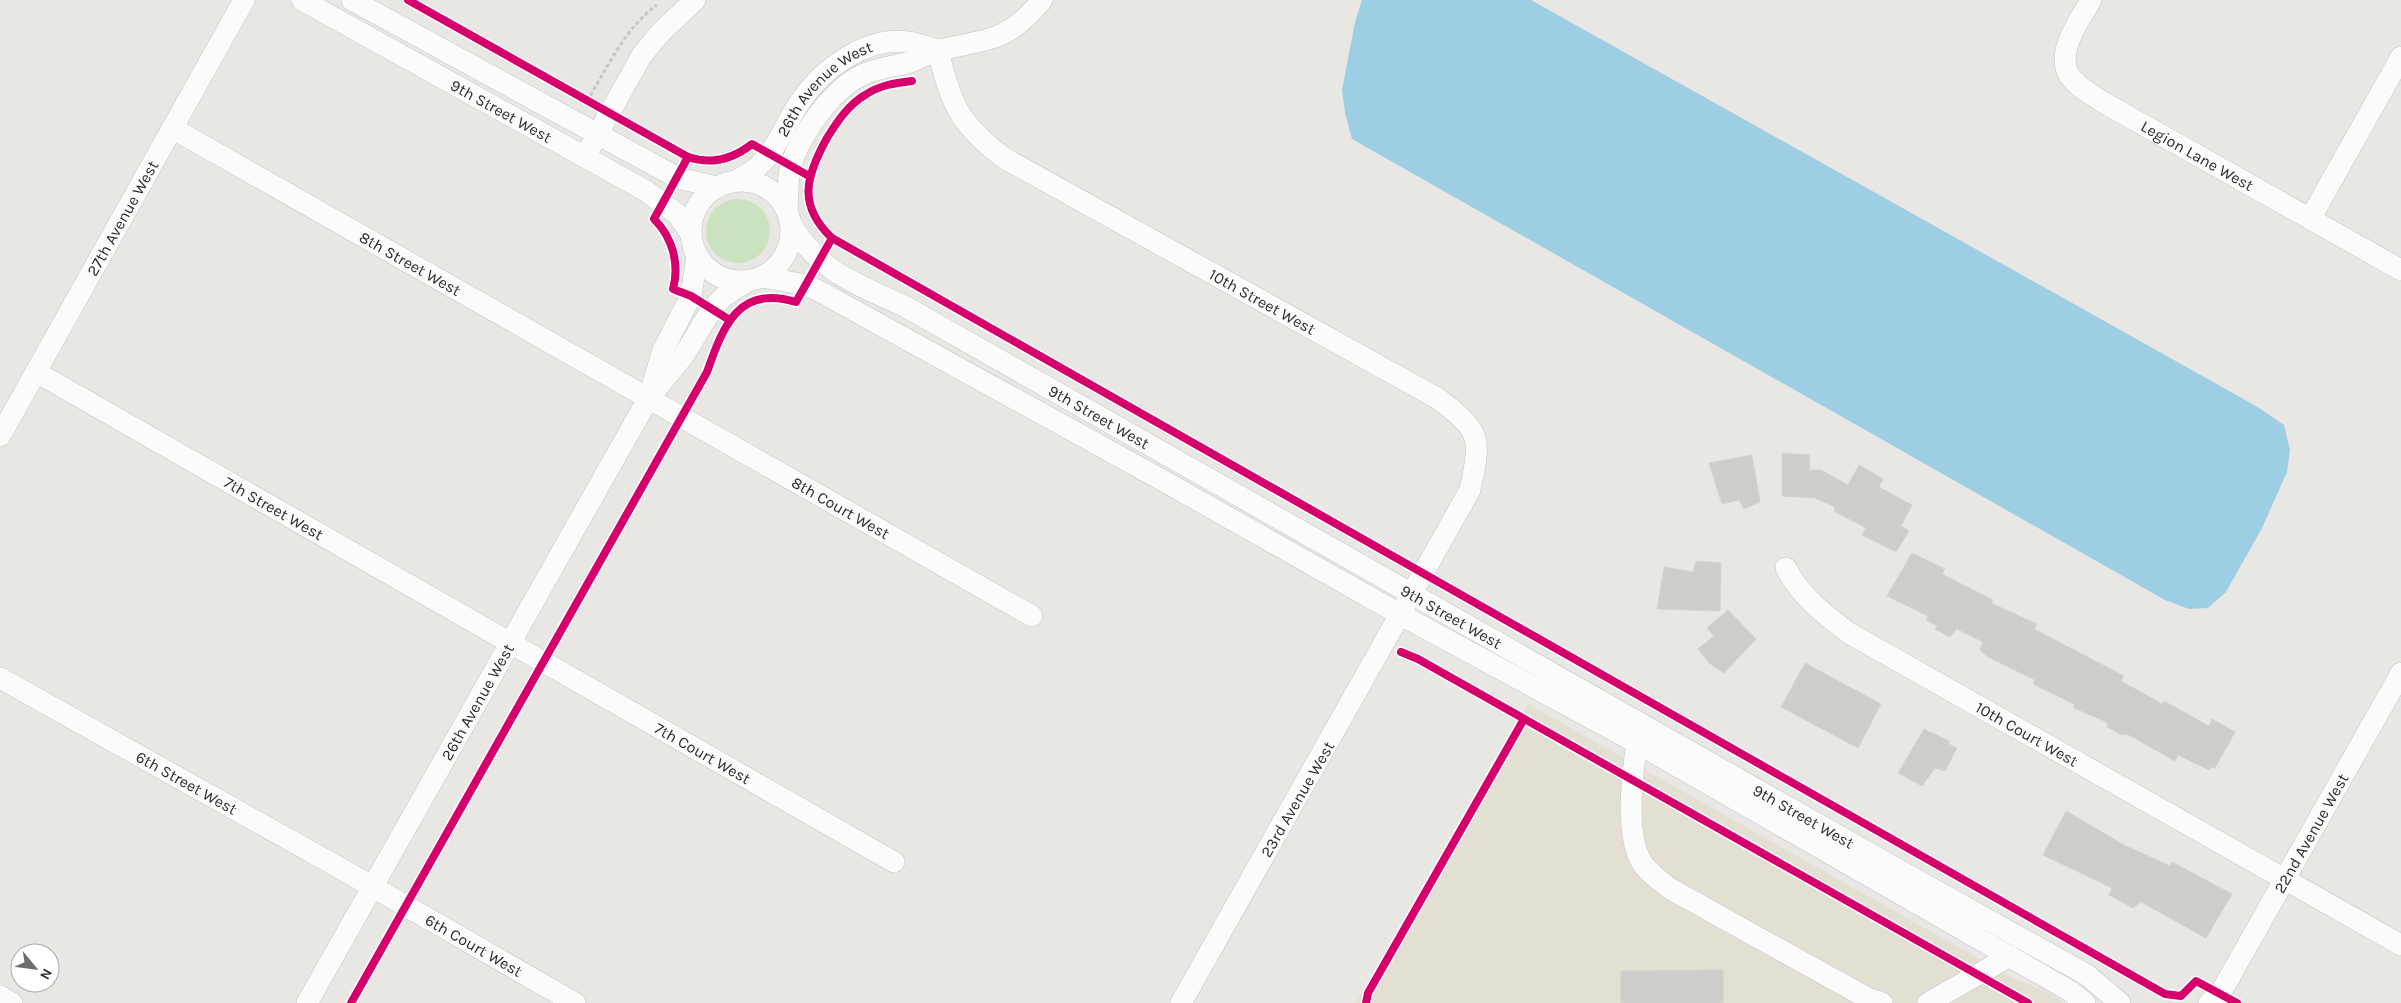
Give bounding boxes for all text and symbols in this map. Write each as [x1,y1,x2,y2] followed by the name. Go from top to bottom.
[773,37,875,140] street label: 26th Avenue West
[447,75,555,147] street label: 9th Street West
[2138,117,2257,195] street label: Legion Lane West
[83,157,162,279] street label: 27th Avenue West
[356,227,464,300] street label: 8th Street West
[1206,265,1319,339] street label: 10th Street West
[1045,381,1153,453] street label: 9th Street West
[221,472,327,544] street label: 7th Street West
[788,473,893,543] street label: 8th Court West
[1397,581,1505,653] street label: 9th Street West
[437,640,518,764] street label: 26th Avenue West
[1972,698,2082,771] street label: 10th Court West
[651,718,754,788] street label: 7th Court West
[1257,738,1338,861] street label: 23rd Avenue West
[133,747,240,819] street label: 6th Street West
[2270,770,2352,897] street label: 22nd Avenue West
[1750,780,1857,853] street label: 9th Street West
[422,910,526,981] street label: 6th Court West
[10,943,60,993] north arrow
[36,966,56,983] text: N

